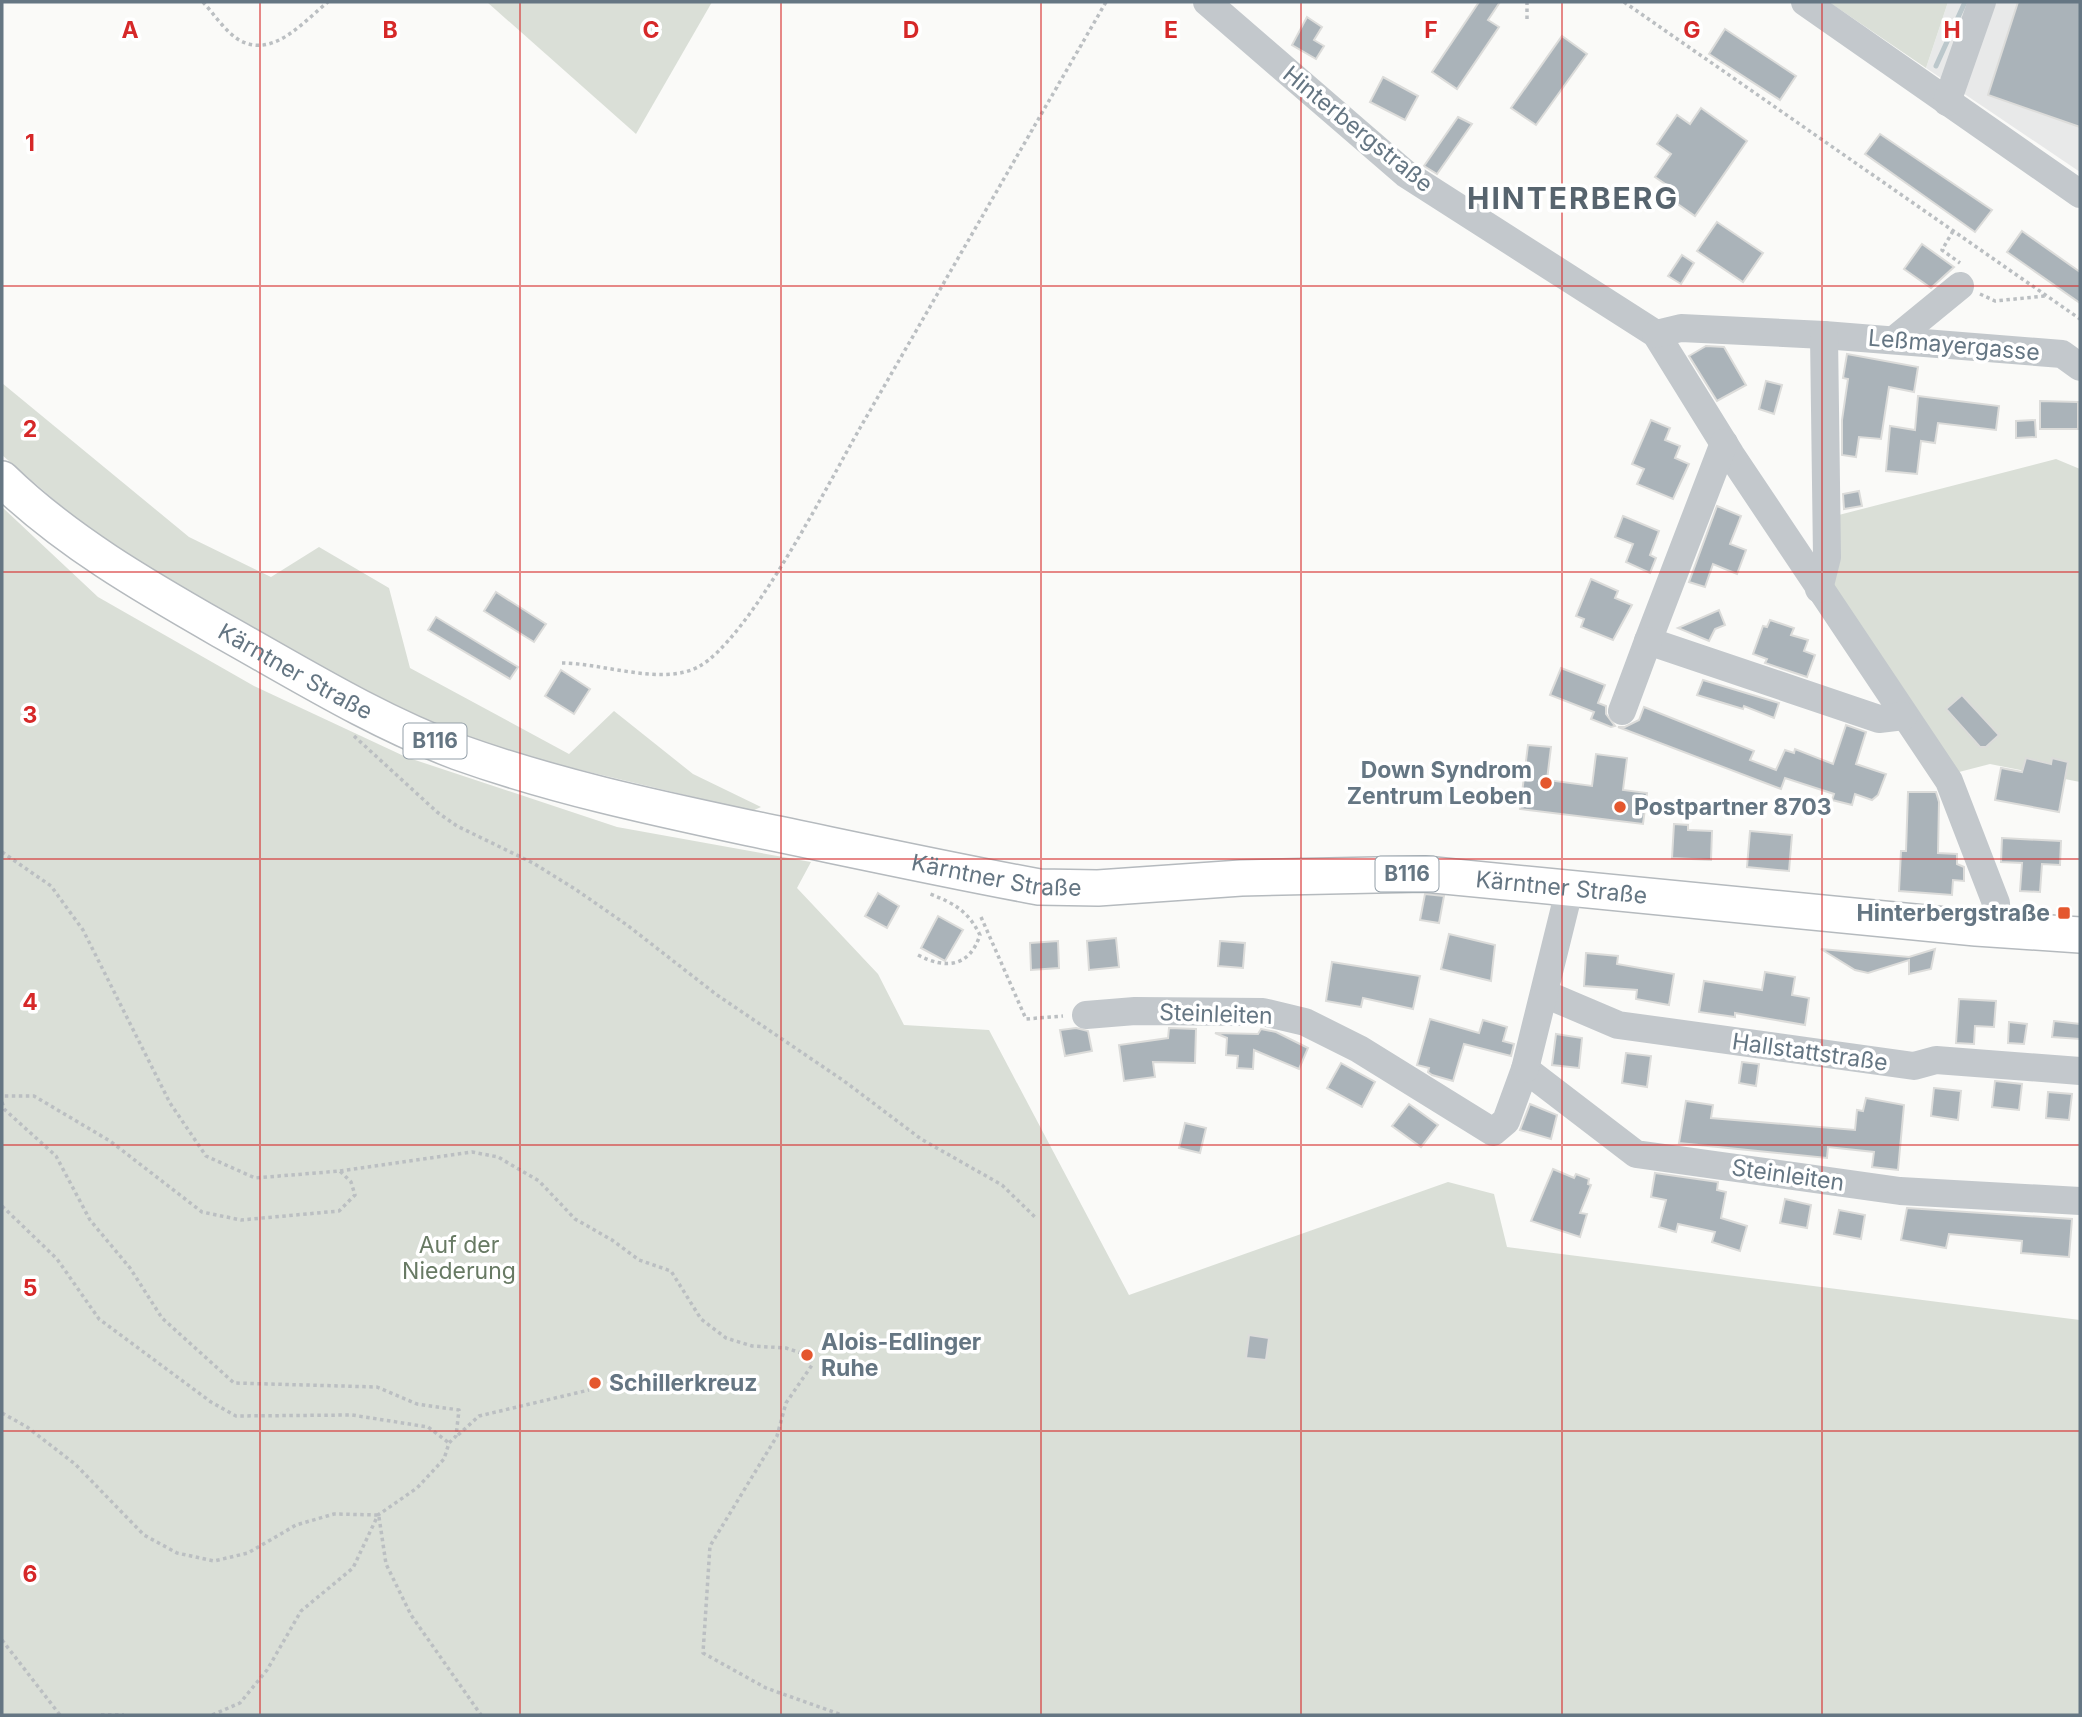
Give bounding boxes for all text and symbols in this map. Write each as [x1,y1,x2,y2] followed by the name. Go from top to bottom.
[121,16,139,44] text: A
[382,16,398,44] text: B
[642,16,660,44] text: C
[903,16,919,44] text: D
[1164,16,1178,44] text: E
[1424,16,1438,44] text: F
[1683,16,1701,44] text: G
[1943,16,1961,44] text: H
[1277,60,1439,198] street label: Hinterbergstraße
[25,129,35,157] text: 1
[1467,180,1679,216] district label: HINTERBERG
[1867,324,2041,366] street label: Leßmayergasse
[23,415,37,443] text: 2
[213,617,377,726] street label: Kärntner Straße
[23,701,37,729] text: 3
[404,724,466,758] road number: B116
[1347,756,1532,810] place label: Down Syndrom Zentrum Leoben
[1538,775,1554,791] marker: Down Syndrom Zentrum Leoben
[1634,793,1832,821] place label: Postpartner 8703
[1612,799,1628,815] marker: Postpartner 8703
[909,848,1082,902] street label: Kärntner Straße
[1376,856,1438,892] road number: B116
[1474,865,1648,910] street label: Kärntner Straße
[1857,899,2050,927] place label: Hinterbergstraße
[2056,905,2072,921] marker: Hinterbergstraße
[22,988,38,1016] text: 4
[1159,998,1273,1030] street label: Steinleiten
[1730,1027,1890,1077] street label: Hallstattstraße
[1730,1153,1846,1197] street label: Steinleiten
[402,1231,516,1285] park label: Auf der Niederung
[23,1274,37,1302] text: 5
[821,1328,981,1382] place label: Alois-Edlinger Ruhe
[799,1347,815,1363] marker: Alois-Edlinger Ruhe
[609,1369,757,1397] place label: Schillerkreuz
[587,1375,603,1391] marker: Schillerkreuz
[23,1560,37,1588] text: 6

